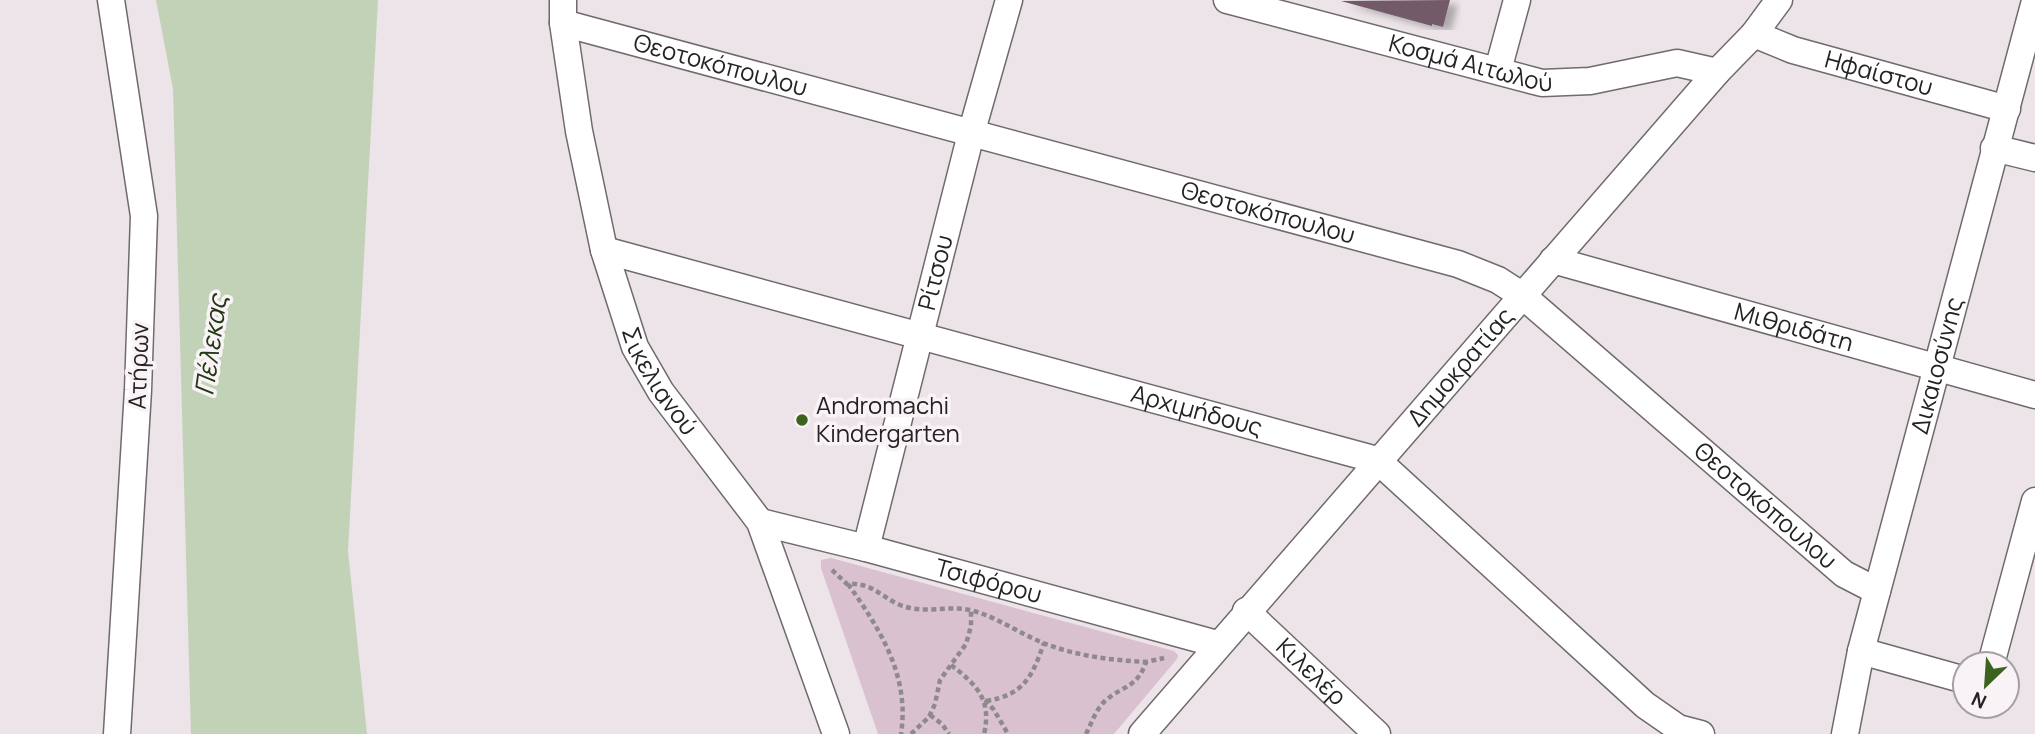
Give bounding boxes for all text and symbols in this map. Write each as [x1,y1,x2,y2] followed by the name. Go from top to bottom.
[630,25,811,103] street label: Θεοτοκόπουλου
[1385,25,1553,98] street label: Κοσμά Αιτωλού
[1821,42,1937,103] street label: Ηφαίστου
[1178,172,1359,251] street label: Θεοτοκόπουλου
[909,231,960,314] street label: Ρίτσου
[185,290,235,397] water label: Πέλεκας
[1902,293,1970,437] street label: Δικαιοσύνης
[1731,294,1857,358] street label: Μιθριδάτη
[1399,300,1520,432] street label: Δημοκρατίας
[119,322,156,410] street label: Ατήρων
[615,323,706,441] street label: Σικελιανού
[1128,376,1266,443] street label: Αρχιμήδους
[816,388,960,449] place label: Andromachi Kindergarten
[794,412,810,428] marker: Andromachi Kindergarten
[1688,434,1845,576] street label: Θεοτοκόπουλου
[932,550,1046,610] street label: Τσιφόρου
[1270,630,1354,712] street label: Κιλελέρ
[1951,650,2021,720] north arrow
[1967,686,1990,715] text: N

